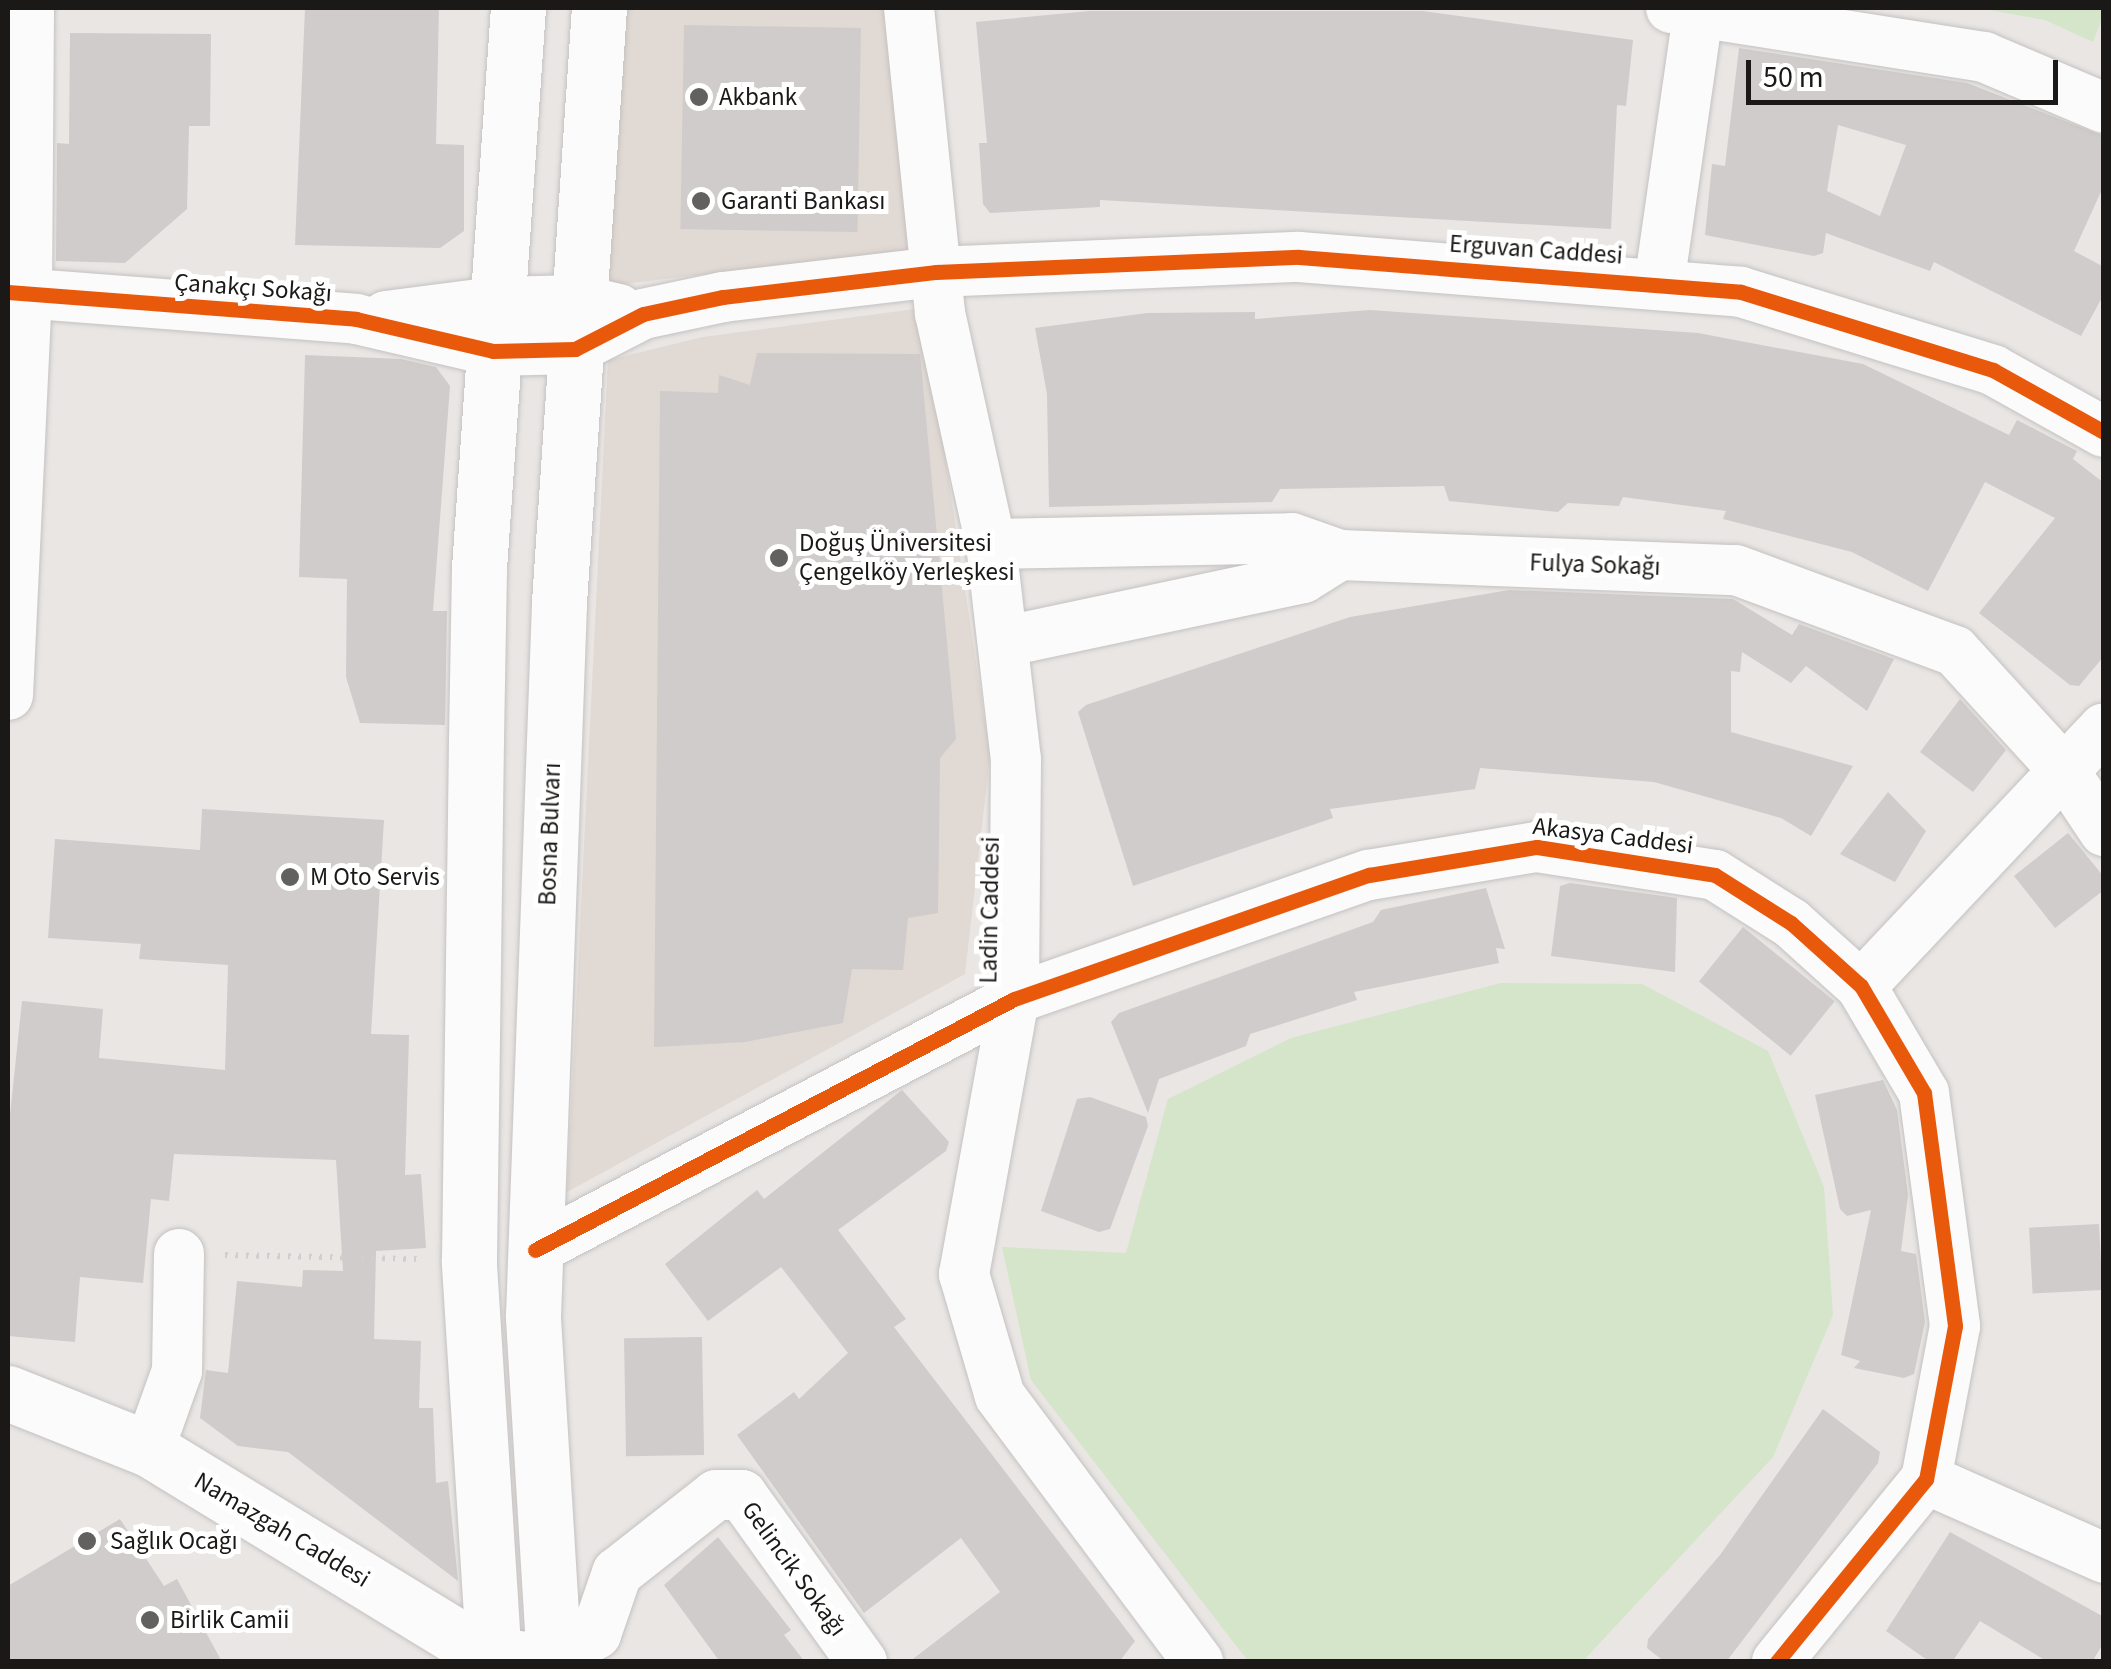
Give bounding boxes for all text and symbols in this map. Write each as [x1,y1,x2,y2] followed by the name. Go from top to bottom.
[1751,40,2064,102] scale bar
[1763,56,1824,99] text: 50 m
[719,82,797,112] place label: Akbank
[688,86,710,108] marker: Akbank
[721,186,885,216] place label: Garanti Bankası
[690,190,712,212] marker: Garanti Bankası
[1448,229,1624,271] street label: Erguvan Caddesi
[173,268,333,308] street label: Çanakçı Sokağı
[799,529,1015,588] place label: Doğuş Üniversitesi Çengelköy Yerleşkesi
[768,547,790,569] marker: Doğuş Üniversitesi Çengelköy Yerleşkesi
[1529,548,1661,582] street label: Fulya Sokağı
[533,762,567,906] street label: Bosna Bulvarı
[1531,811,1695,861] street label: Akasya Caddesi
[974,836,1006,984] street label: Ladin Caddesi
[310,862,440,892] place label: M Oto Servis
[279,866,301,888] marker: M Oto Servis
[189,1466,375,1594] street label: Namazgah Caddesi
[735,1496,853,1642] street label: Gelincik Sokağı
[110,1526,238,1556] place label: Sağlık Ocağı
[74,1528,100,1554] marker: Sağlık Ocağı
[170,1605,289,1635] place label: Birlik Camii
[139,1609,161,1631] marker: Birlik Camii

